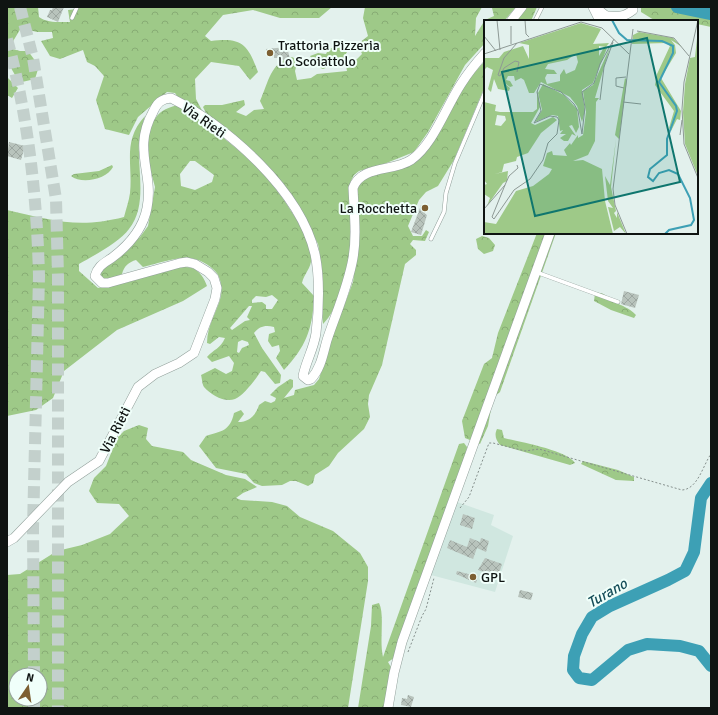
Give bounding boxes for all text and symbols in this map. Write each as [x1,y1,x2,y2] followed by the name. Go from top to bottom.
[484,20,698,234] inset map
[278,37,380,70] place label: Trattoria Pizzeria Lo Scoiattolo
[265,48,275,58] marker: Trattoria Pizzeria Lo Scoiattolo
[178,99,229,142] street label: Via Rieti
[340,200,417,217] place label: La Rocchetta
[420,203,430,213] marker: La Rocchetta
[97,404,134,456] street label: Via Rieti
[481,569,505,586] place label: GPL
[468,572,478,582] marker: GPL
[584,574,631,612] water label: Turano
[8,667,48,707] north arrow
[25,671,35,685] text: N

